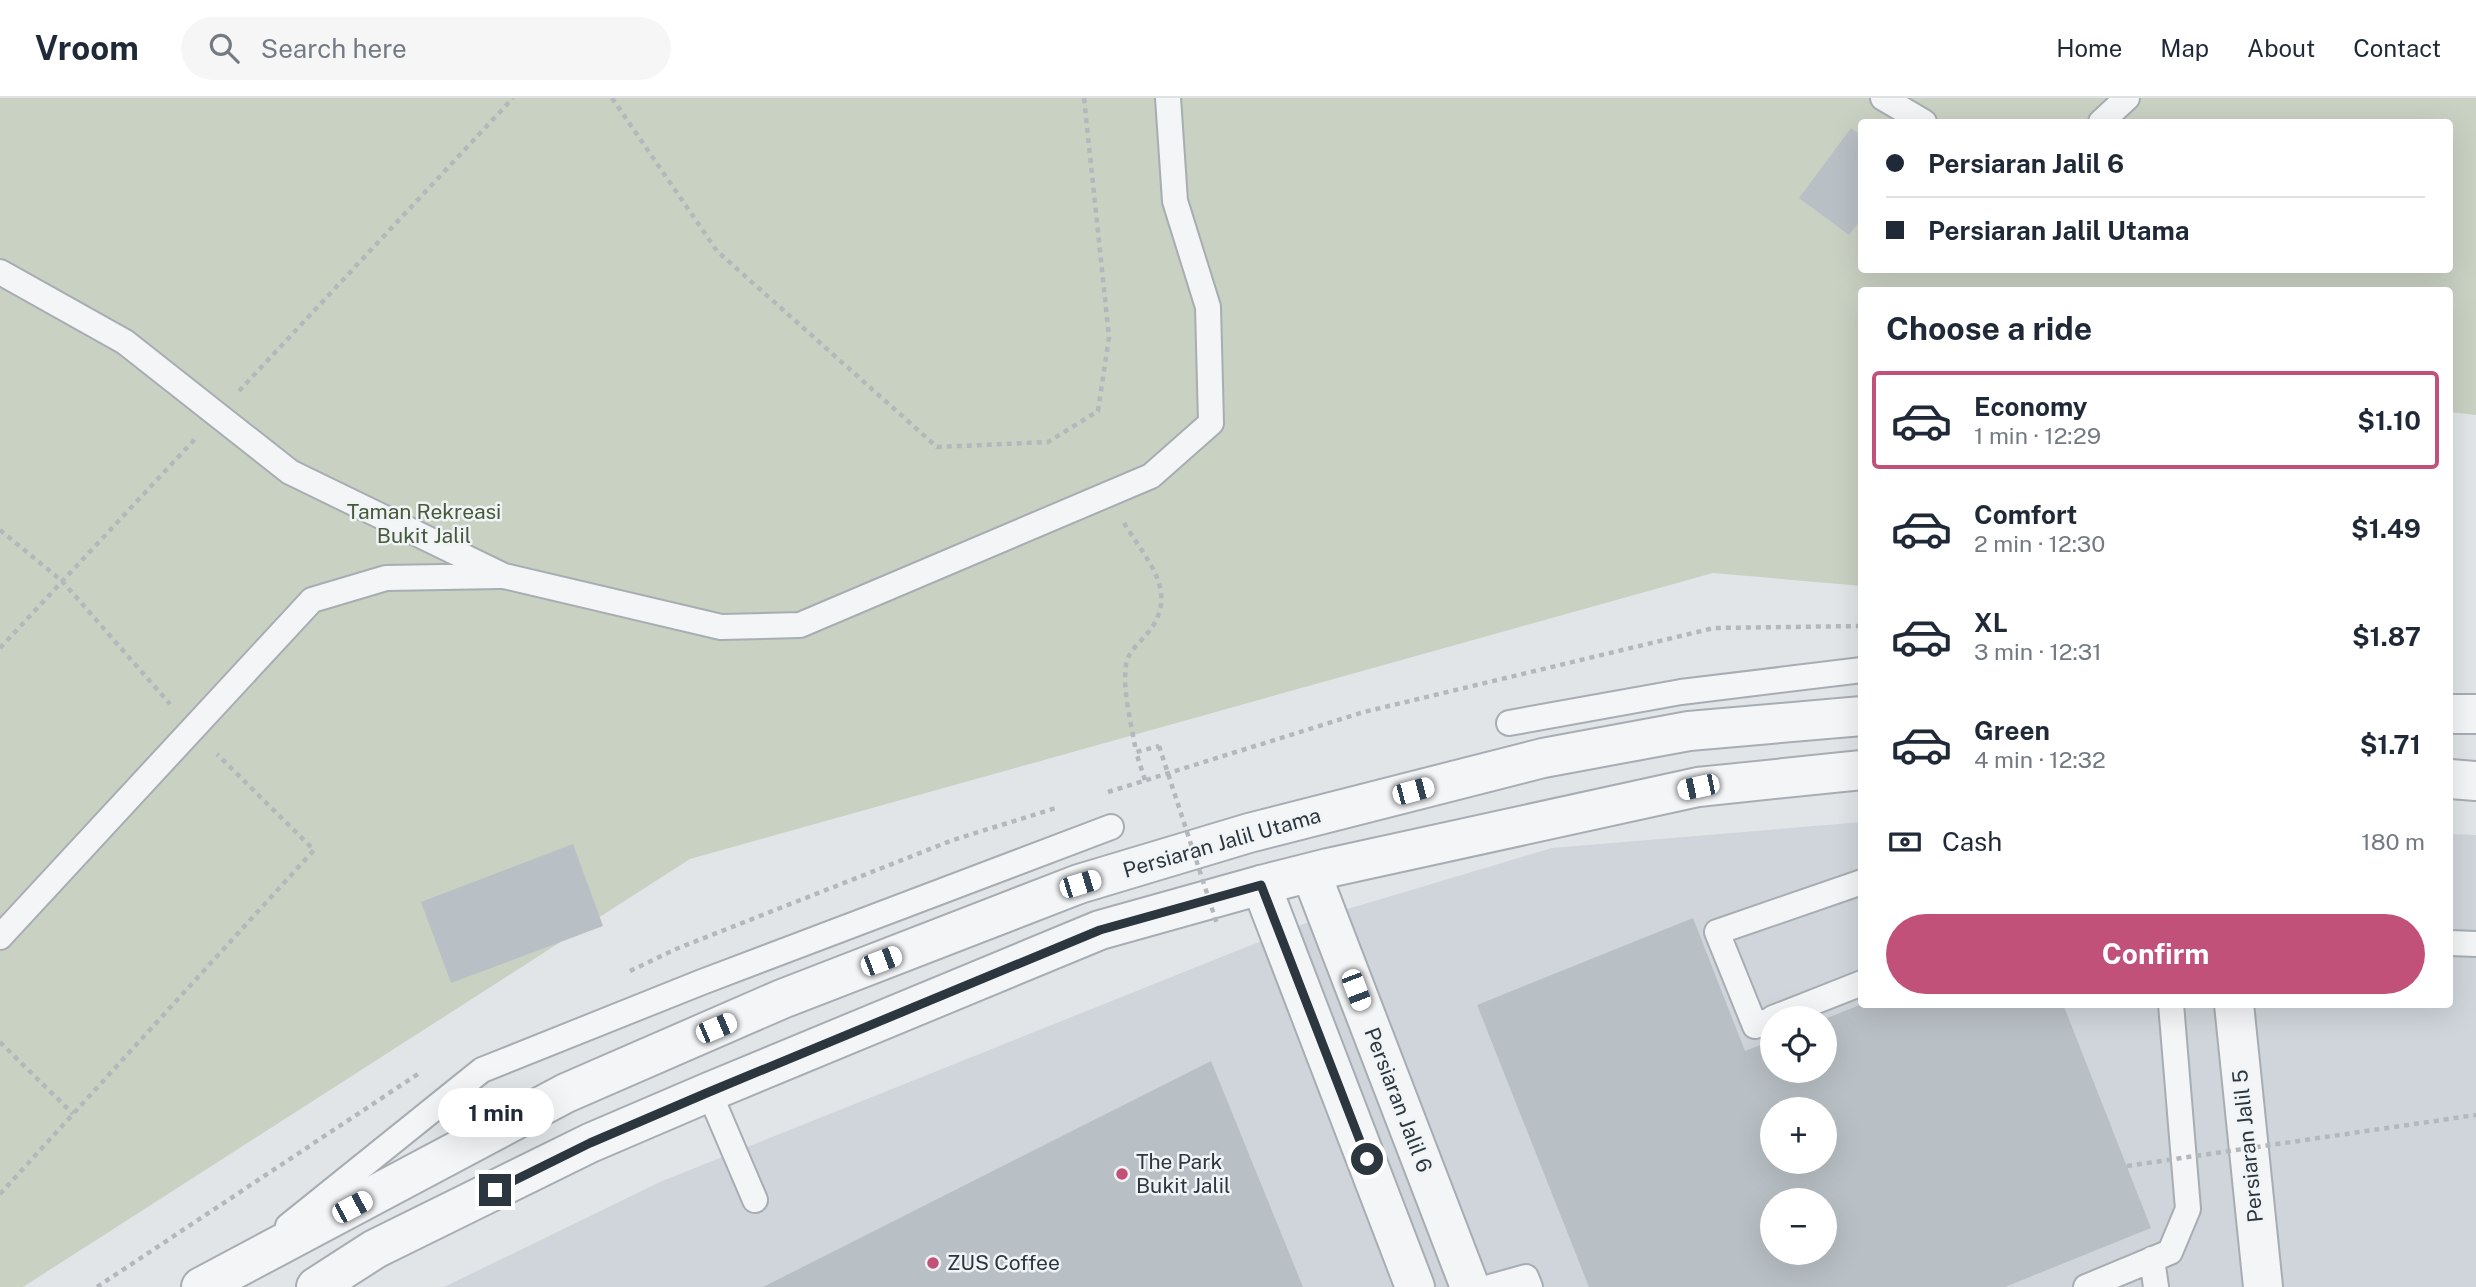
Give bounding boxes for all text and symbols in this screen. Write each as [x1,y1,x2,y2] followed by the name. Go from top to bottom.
[181,17,671,80] search box
[35,29,139,67] text: Vroom
[205,29,243,67] icon: search
[261,33,407,64] text: Search here
[2056,34,2122,62] text: Home
[2160,34,2209,62] text: Map
[2247,34,2315,62] text: About
[2353,34,2441,62] text: Contact
[1928,148,2124,179] text: Persiaran Jalil 6
[1928,215,2189,246] text: Persiaran Jalil Utama
[1886,310,2092,347] text: Choose a ride
[1890,389,1953,452] icon: car
[1974,391,2087,422] text: Economy
[2357,405,2421,436] text: $1.10
[1974,422,2101,449] text: 1 min · 12:29
[1890,497,1953,560] icon: car
[347,499,501,548] park label: Taman Rekreasi Bukit Jalil
[1974,499,2077,530] text: Comfort
[2351,513,2421,544] text: $1.49
[1974,530,2105,557] text: 2 min · 12:30
[1890,605,1953,668] icon: car
[1974,607,2008,638] text: XL
[2352,621,2421,652] text: $1.87
[1974,638,2102,665] text: 3 min · 12:31
[1890,713,1953,776] icon: car
[1974,715,2050,746] text: Green
[2360,729,2421,760] text: $1.71
[1974,746,2106,773] text: 4 min · 12:32
[1676,772,1721,802] car
[1390,775,1437,807] car
[1120,802,1324,883] street label: Persiaran Jalil Utama
[1886,823,1924,861] icon: cash
[1942,826,2002,857] text: Cash
[2361,828,2425,855] text: 180 m
[1057,868,1104,900] car
[1886,914,2425,994] button: Confirm
[858,944,905,978] car
[1339,967,1374,1013] car
[1760,1006,1837,1265] map controls
[1760,1006,1837,1083] button: locate
[693,1010,740,1046] car
[1359,1024,1438,1176] street label: Persiaran Jalil 6
[2227,1068,2268,1224] street label: Persiaran Jalil 5
[437,1088,553,1138] callout: 1 min
[1760,1097,1837,1174] button: +
[468,1099,524,1126] text: 1 min
[1351,1143,1383,1175] route start
[1136,1149,1230,1198] place label: The Park Bukit Jalil
[1114,1166,1130,1182] marker: The Park Bukit Jalil
[479,1174,511,1206] route end
[329,1188,376,1226] car
[1760,1188,1837,1265] button: −
[947,1250,1060,1275] place label: ZUS Coffee
[925,1255,941,1271] marker: ZUS Coffee

